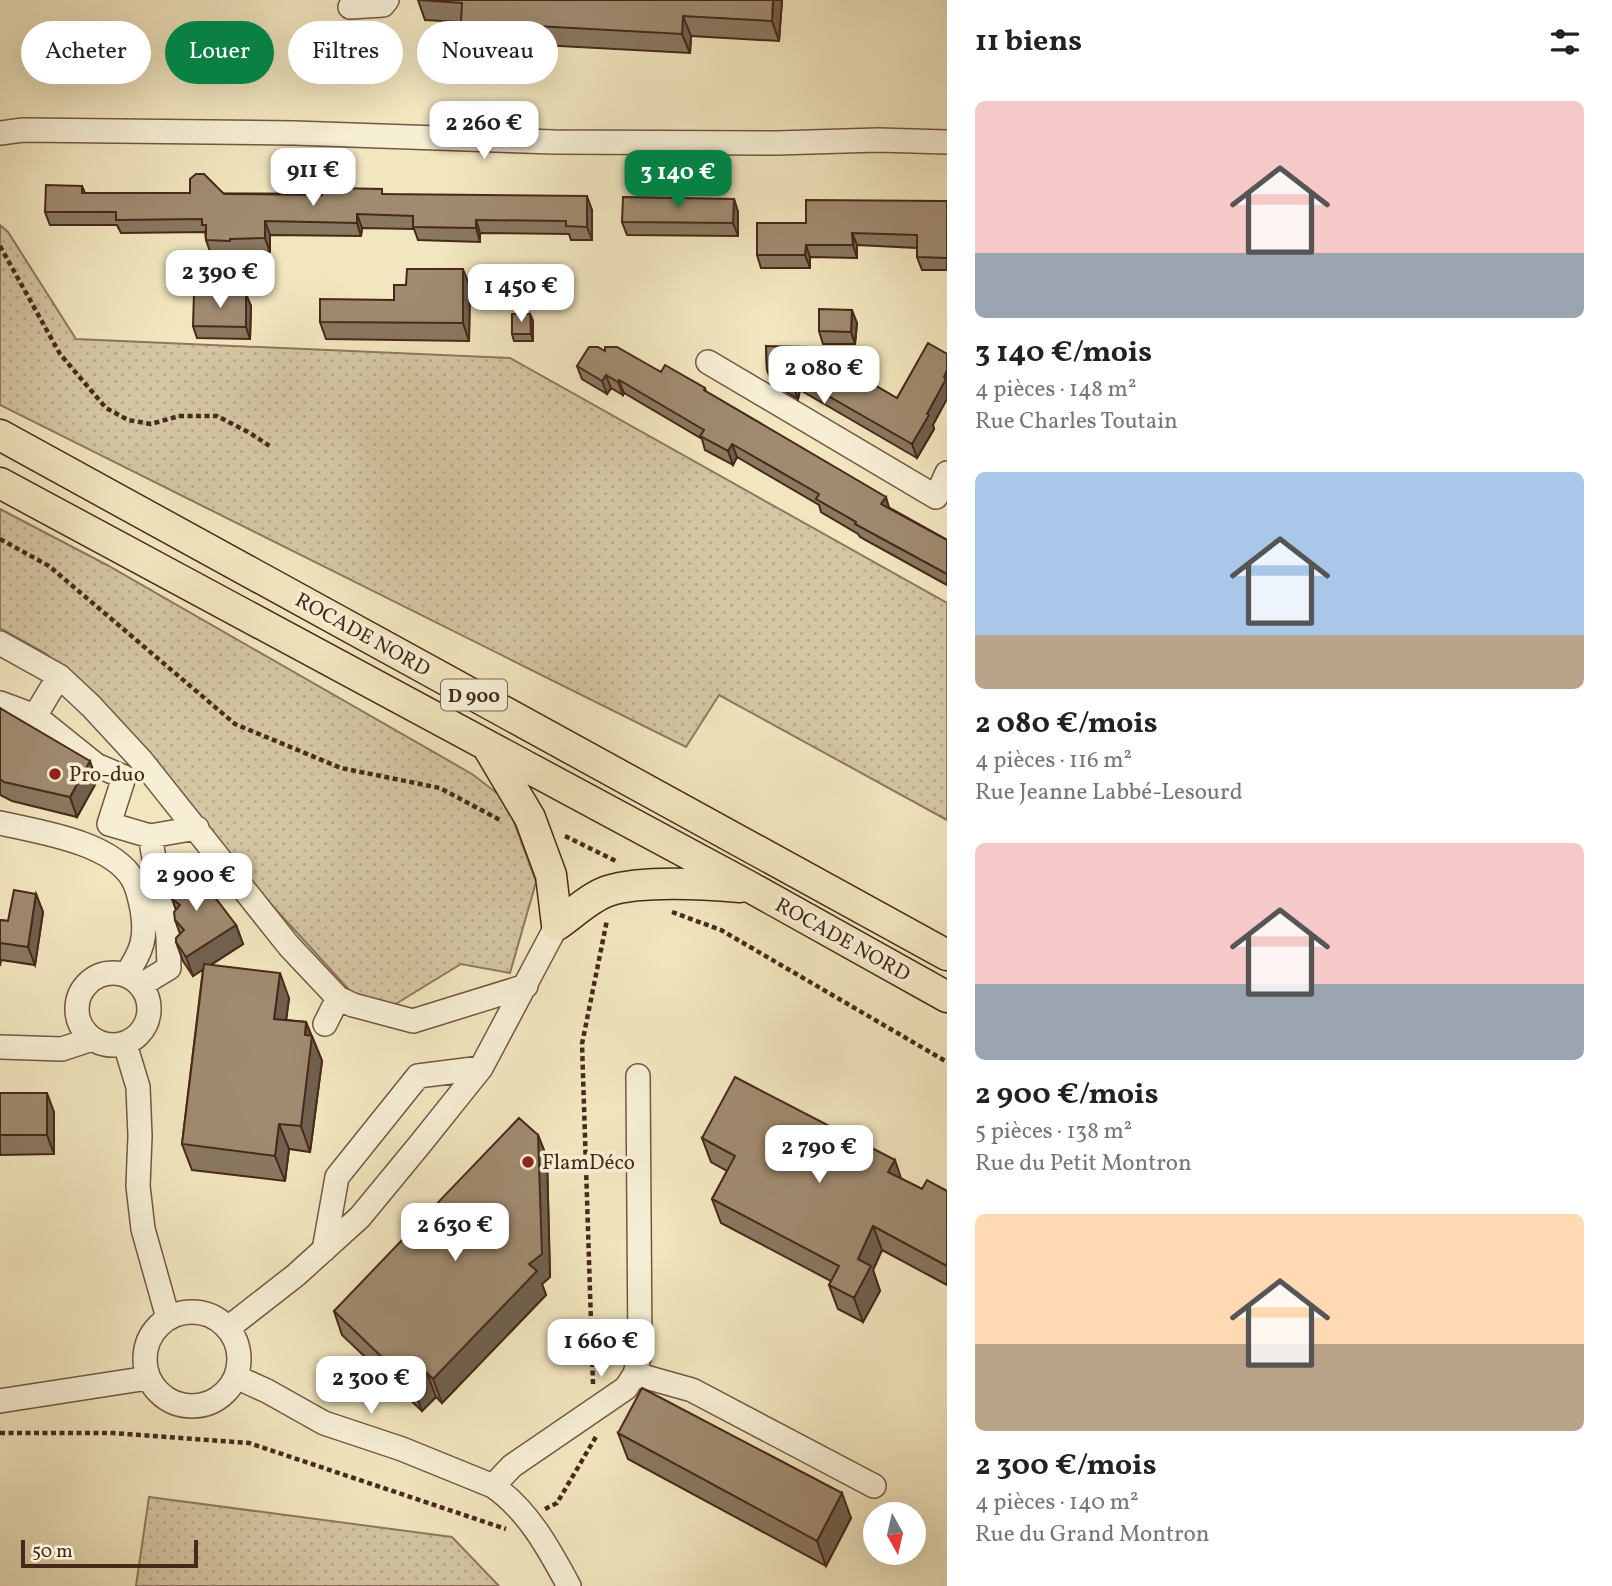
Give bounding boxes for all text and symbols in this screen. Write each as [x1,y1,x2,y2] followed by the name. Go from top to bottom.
[21,21,151,84] chip: Acheter
[165,21,274,84] chip: Louer
[288,21,403,84] chip: Filtres
[417,21,558,84] chip: Nouveau
[975,21,1082,63] text: 11 biens
[1546,23,1584,61] icon: filters
[419,102,549,161] pin: 2 260 €
[446,108,522,140] text: 2 260 €
[1217,147,1343,273] icon: home
[264,148,362,208] pin: 911 €
[613,150,743,210] pin: 3 140 €
[287,155,339,187] text: 911 €
[641,157,715,189] text: 3 140 €
[155,250,285,310] pin: 2 390 €
[182,257,258,289] text: 2 390 €
[456,264,586,324] pin: 1 450 €
[484,271,558,303] text: 1 450 €
[975,332,1152,374] text: 3 140 €/mois
[759,346,889,406] pin: 2 080 €
[785,353,863,385] text: 2 080 €
[975,374,1136,406] text: 4 pièces · 148 m²
[975,406,1178,438] text: Rue Charles Toutain
[1217,518,1343,644] icon: home
[289,586,435,684] street label: ROCADE NORD
[441,680,507,710] road number: D 900
[975,703,1158,745] text: 2 080 €/mois
[975,745,1132,777] text: 4 pièces · 116 m²
[69,761,145,790] place label: Pro-duo
[47,766,63,782] marker: Pro-duo
[975,777,1243,809] text: Rue Jeanne Labbé-Lesourd
[131,853,261,913] pin: 2 900 €
[156,860,236,892] text: 2 900 €
[1217,889,1343,1015] icon: home
[769,891,915,989] street label: ROCADE NORD
[975,1074,1159,1116] text: 2 900 €/mois
[975,1116,1132,1148] text: 5 pièces · 138 m²
[754,1126,884,1185] pin: 2 790 €
[781,1132,857,1164] text: 2 790 €
[975,1148,1192,1180] text: Rue du Petit Montron
[542,1149,635,1178] place label: FlamDéco
[520,1154,536,1170] marker: FlamDéco
[390,1204,520,1263] pin: 2 630 €
[417,1210,493,1242] text: 2 630 €
[1217,1260,1343,1386] icon: home
[536,1320,666,1379] pin: 1 660 €
[564,1326,638,1358] text: 1 660 €
[306,1356,436,1416] pin: 2 300 €
[332,1363,410,1395] text: 2 300 €
[975,1445,1157,1487] text: 2 300 €/mois
[975,1487,1139,1519] text: 4 pièces · 140 m²
[863,1502,926,1564] north arrow
[863,1502,926,1565] map controls
[975,1519,1210,1551] text: Rue du Grand Montron
[21,1537,198,1569] scale bar
[32,1539,73,1565] text: 50 m

